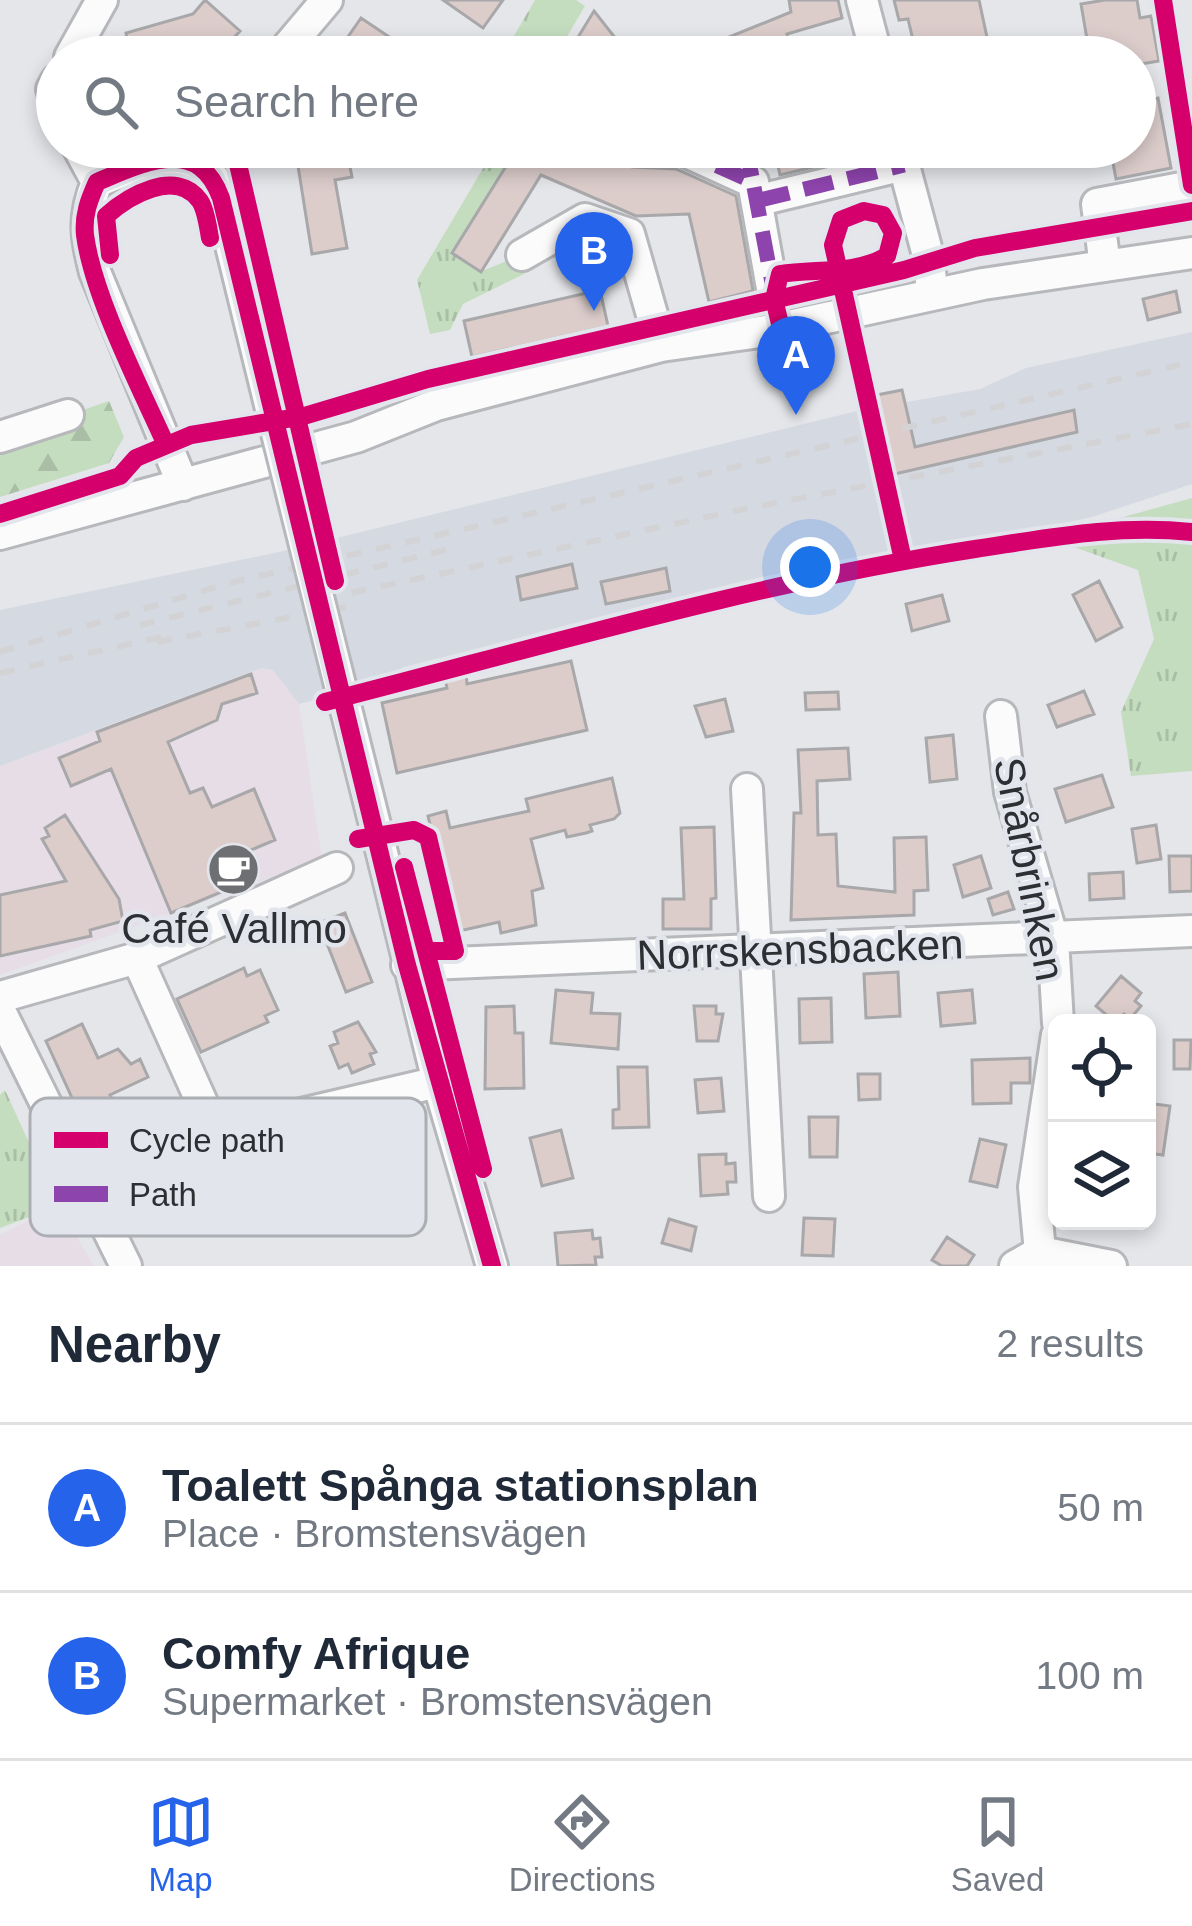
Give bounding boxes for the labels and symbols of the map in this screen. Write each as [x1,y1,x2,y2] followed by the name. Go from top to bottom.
[555,212,633,311] pin: B
[757,316,835,415] pin: A
[780,537,840,597] your location
[985,753,1074,985] street label: Snårbrinken
[206,841,262,897] cafe icon: Café Vallmo
[121,905,347,952] place label: Café Vallmo
[636,920,964,979] street label: Norrskensbacken
[30,1098,426,1236] legend
[129,1122,285,1159] text: Cycle path
[129,1176,197,1213] text: Path

